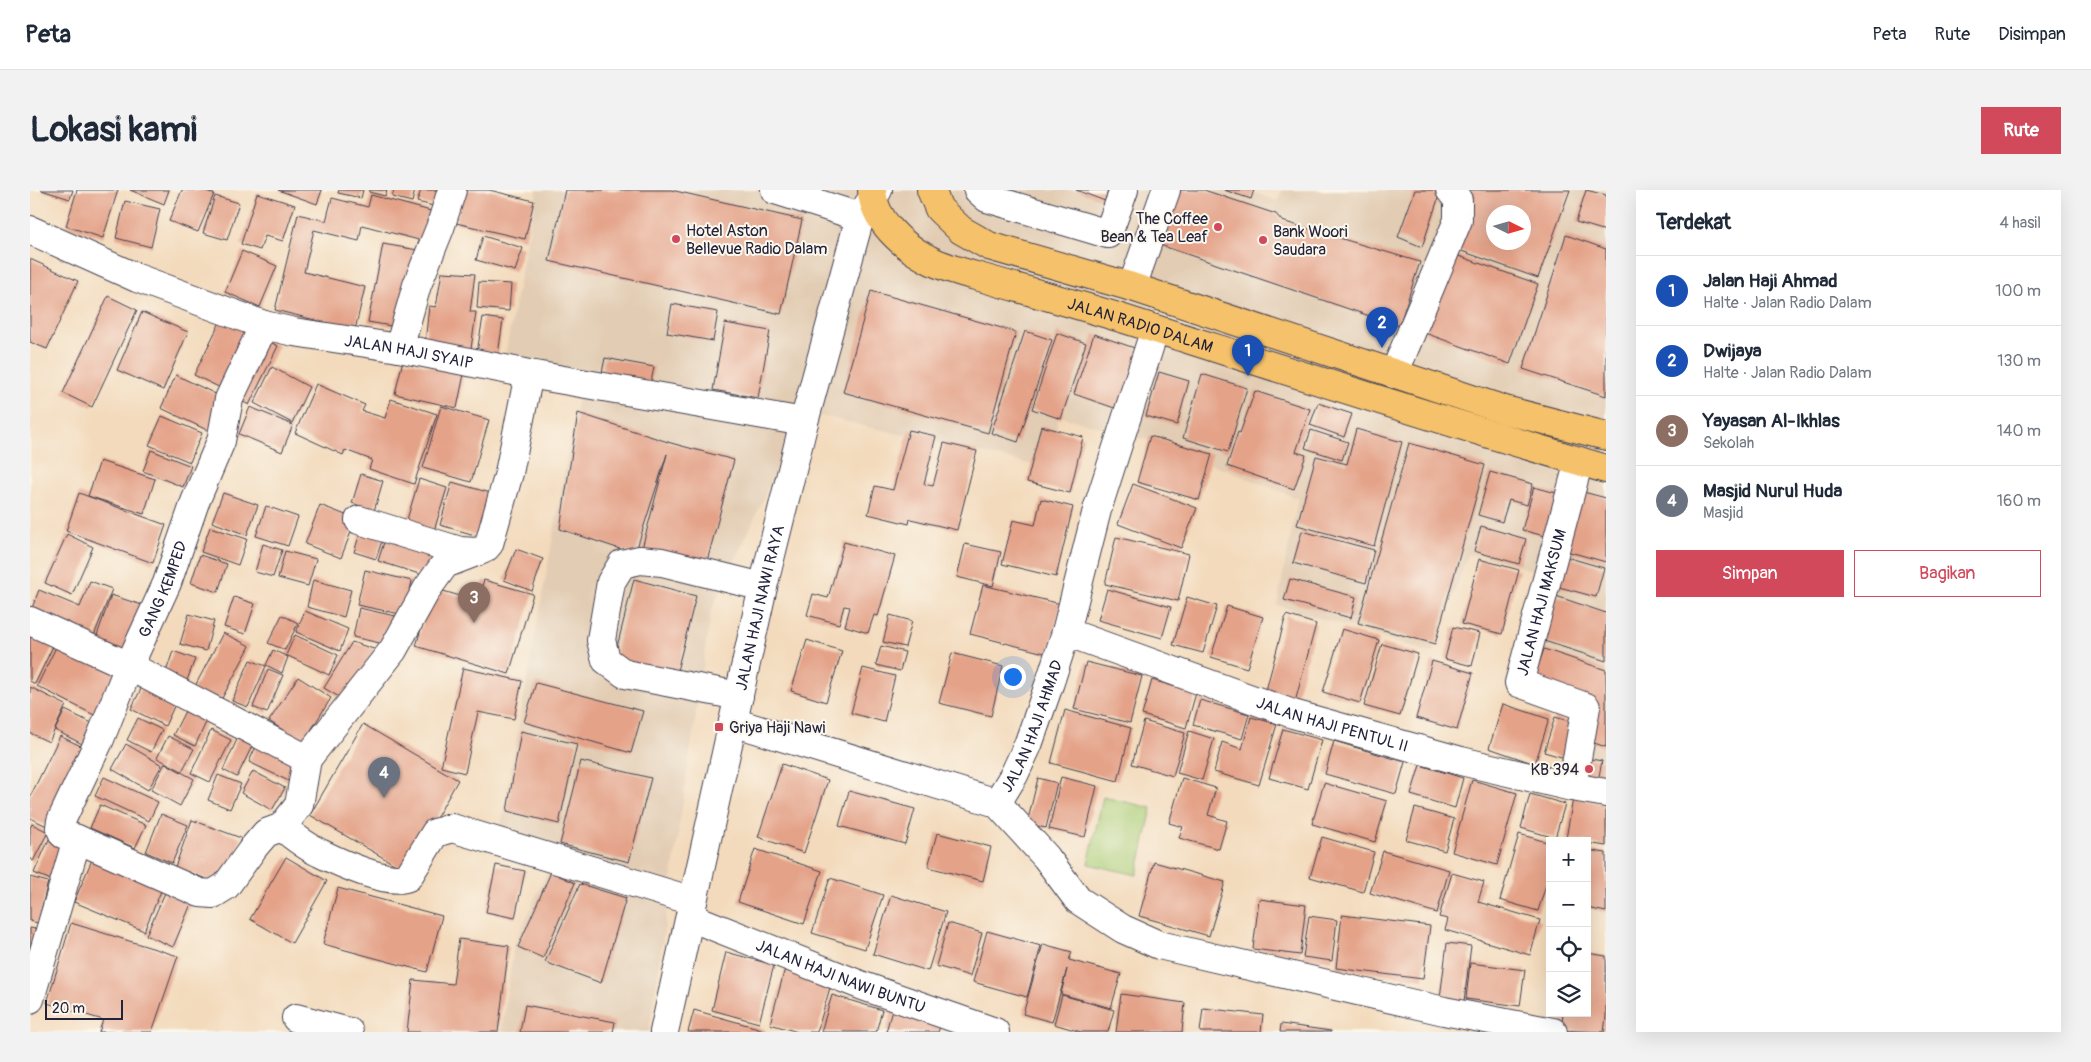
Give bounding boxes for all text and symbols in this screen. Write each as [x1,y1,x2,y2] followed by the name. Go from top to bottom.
[25,20,71,49] text: Peta
[1872,23,1907,46] text: Peta
[1935,23,1970,46] text: Rute
[1998,23,2066,46] text: Disimpan
[1981,107,2061,154] button: Rute
[30,108,197,152] text: Lokasi kami
[1486,205,1531,250] north arrow
[1101,209,1208,247] place label: The Coffee Bean & Tea Leaf
[1656,209,1731,236] text: Terdekat
[1999,213,2041,233] text: 4 hasil
[686,221,827,259] place label: Hotel Aston Bellevue Radio Dalam
[1212,221,1224,233] marker: The Coffee Bean & Tea Leaf
[1273,222,1348,260] place label: Bank Woori Saudara
[670,233,682,245] marker: Hotel Aston Bellevue Radio Dalam
[1257,234,1269,246] marker: Bank Woori Saudara
[1703,269,1838,293] text: Jalan Haji Ahmad
[1669,281,1675,301] text: 1
[1995,281,2041,301] text: 100 m
[1703,293,1872,313] text: Halte · Jalan Radio Dalam
[1065,294,1215,358] street label: JALAN RADIO DALAM
[1366,307,1398,348] pin: 2
[343,331,475,374] street label: JALAN HAJI SYAIP
[1232,335,1264,376] pin: 1
[1703,339,1762,363] text: Dwijaya
[1668,351,1676,371] text: 2
[1997,351,2041,371] text: 130 m
[1703,363,1872,383] text: Halte · Jalan Radio Dalam
[1703,409,1840,433] text: Yayasan Al-Ikhlas
[1668,421,1676,441] text: 3
[1997,421,2041,441] text: 140 m
[1703,433,1754,453] text: Sekolah
[1703,479,1842,503] text: Masjid Nurul Huda
[1667,491,1677,511] text: 4
[1997,491,2041,511] text: 160 m
[1703,503,1743,523] text: Masjid
[731,523,789,692] street label: JALAN HAJI NAWI RAYA
[1512,527,1571,678] street label: JALAN HAJI MAKSUM
[134,538,192,641] street label: GANG KEMPED
[1656,550,1844,597] button: Simpan
[1854,550,2041,597] button: Bagikan
[458,582,490,623] pin: 3
[997,658,1067,796] street label: JALAN HAJI AHMAD
[1000,664,1026,690] your location
[1253,693,1410,757] street label: JALAN HAJI PENTUL II
[729,718,826,738] place label: Griya Haji Nawi
[713,721,725,733] marker: Griya Haji Nawi
[368,757,400,798] pin: 4
[1530,760,1579,780] place label: KB 394
[1583,763,1595,775] marker: KB 394
[1546,837,1591,1017] map controls
[1546,837,1591,882] button: +
[1546,882,1591,927] button: −
[1546,927,1591,972] button: locate
[753,935,928,1018] street label: JALAN HAJI NAWI BUNTU
[1546,972,1591,1017] button: layers
[45,997,122,1020] scale bar
[52,1000,85,1017] text: 20 m

